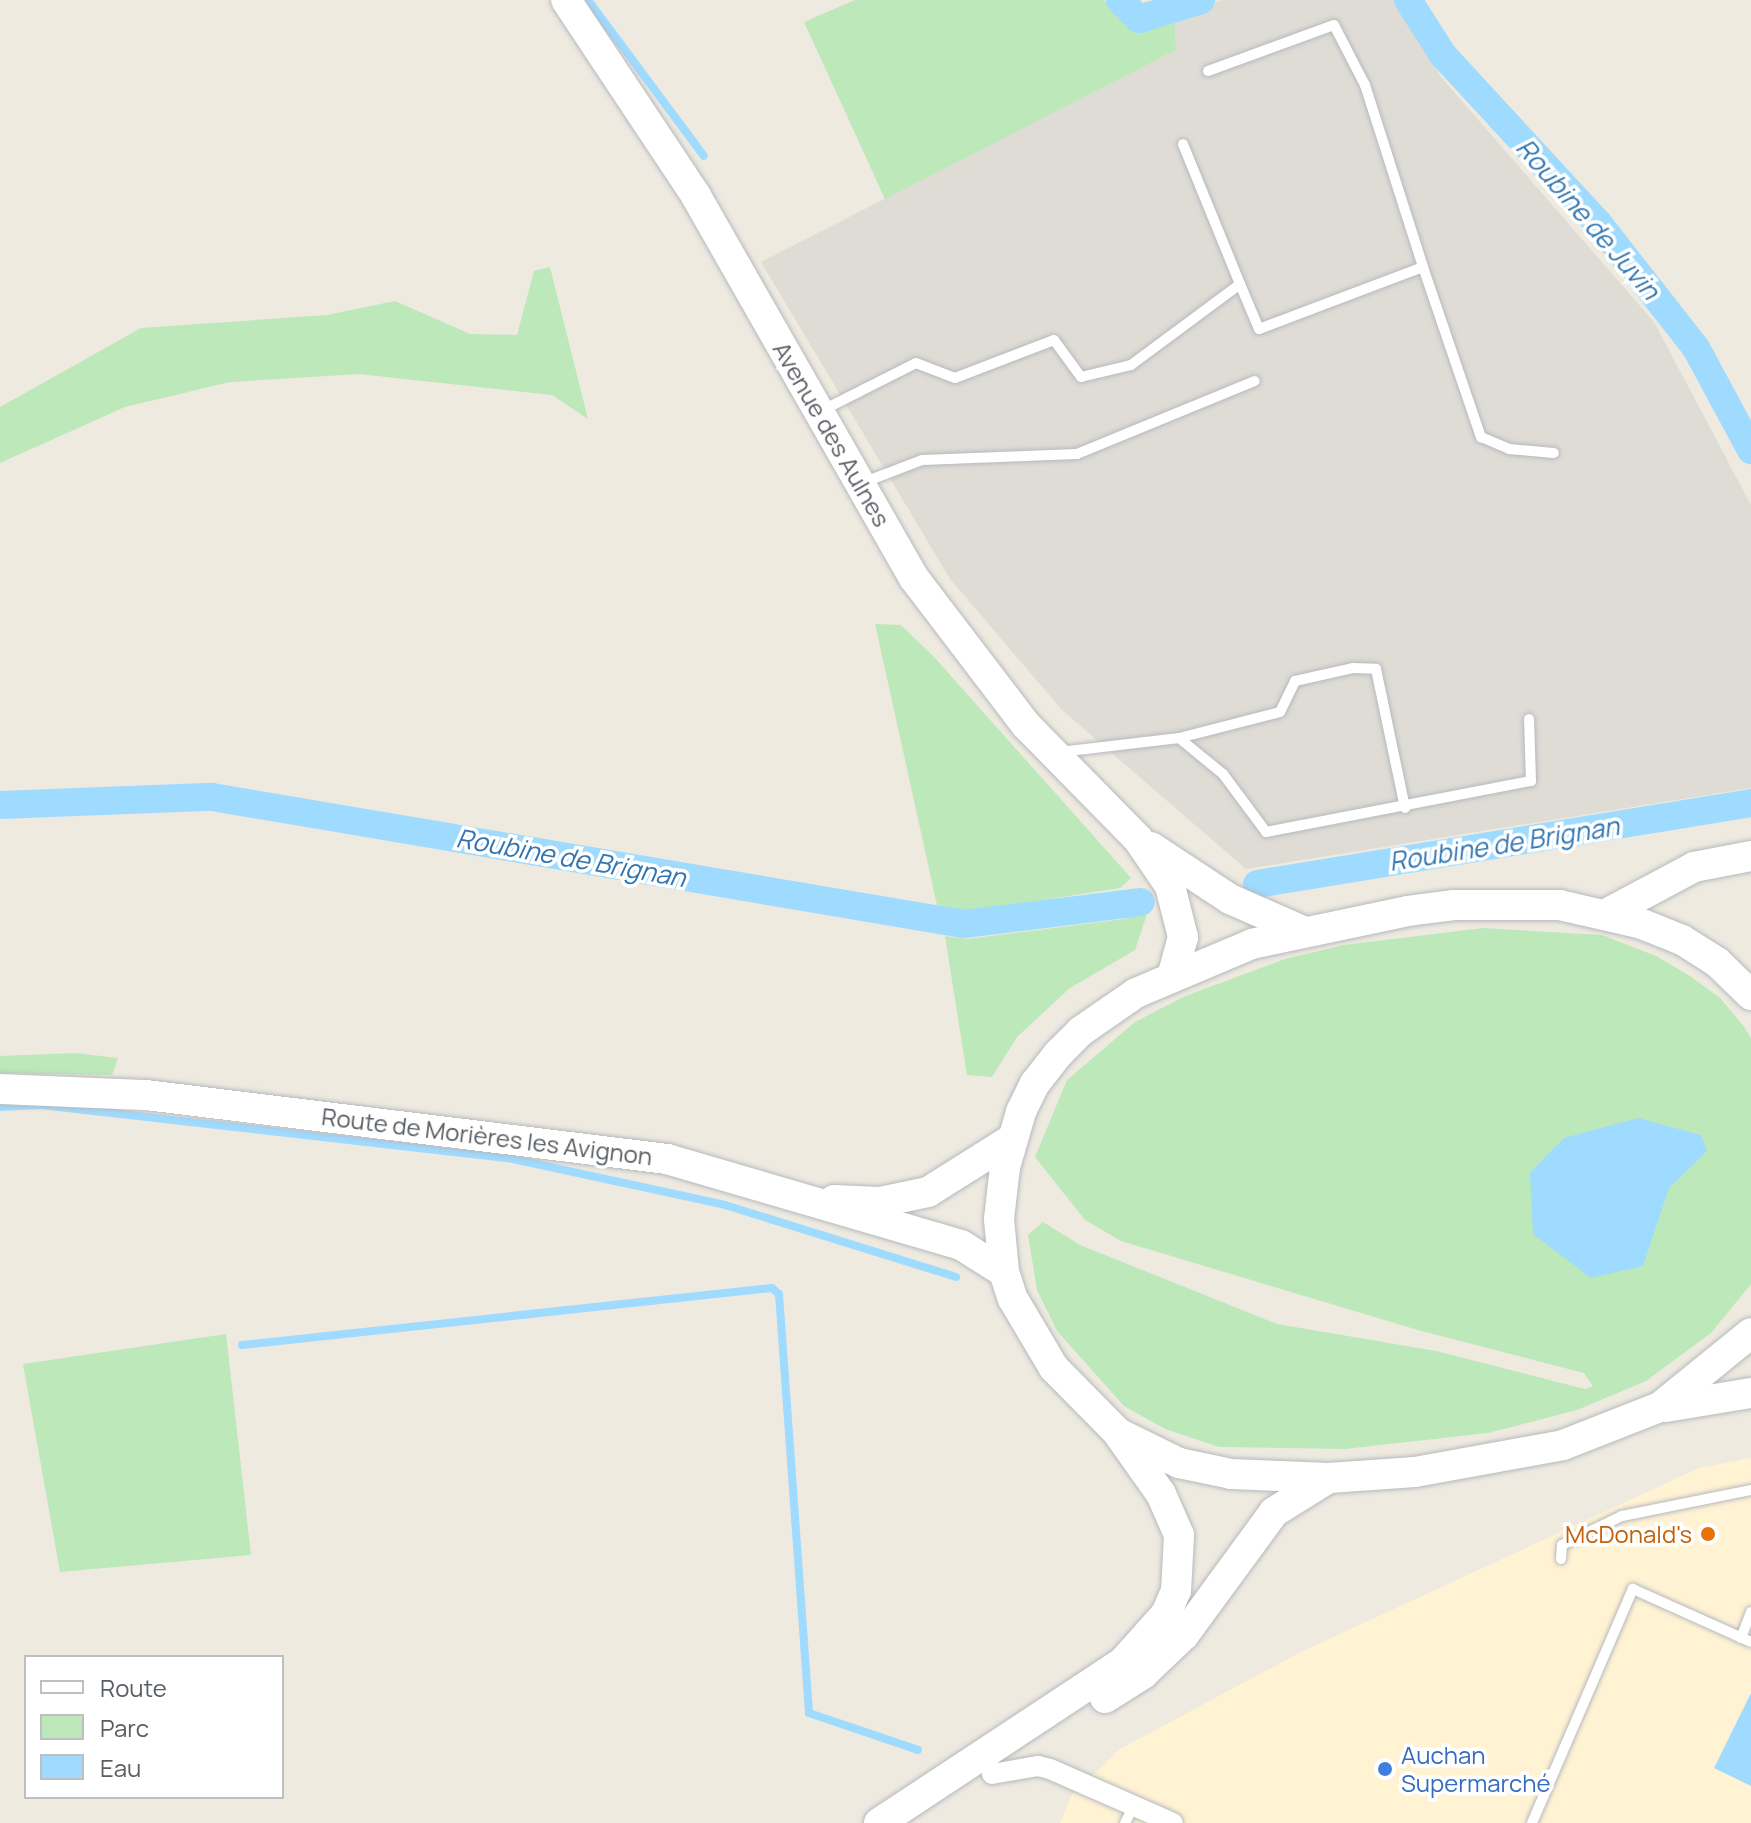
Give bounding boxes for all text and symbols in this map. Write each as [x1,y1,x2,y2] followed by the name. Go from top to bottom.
[1510,132,1666,306] water label: Roubine de Juvin
[767,337,897,531] street label: Avenue des Aulnes
[1387,810,1621,878] water label: Roubine de Brignan
[454,822,688,894] water label: Roubine de Brignan
[320,1101,654,1171] street label: Route de Morières les Avignon
[1565,1520,1692,1548] place label: McDonald's
[1699,1525,1717,1543] marker: McDonald's
[24,1655,284,1799] legend
[100,1671,167,1704] text: Route
[100,1711,149,1744] text: Parc
[1401,1741,1551,1797] place label: Auchan Supermarché
[100,1751,141,1784] text: Eau
[1376,1760,1394,1778] marker: Auchan Supermarché

